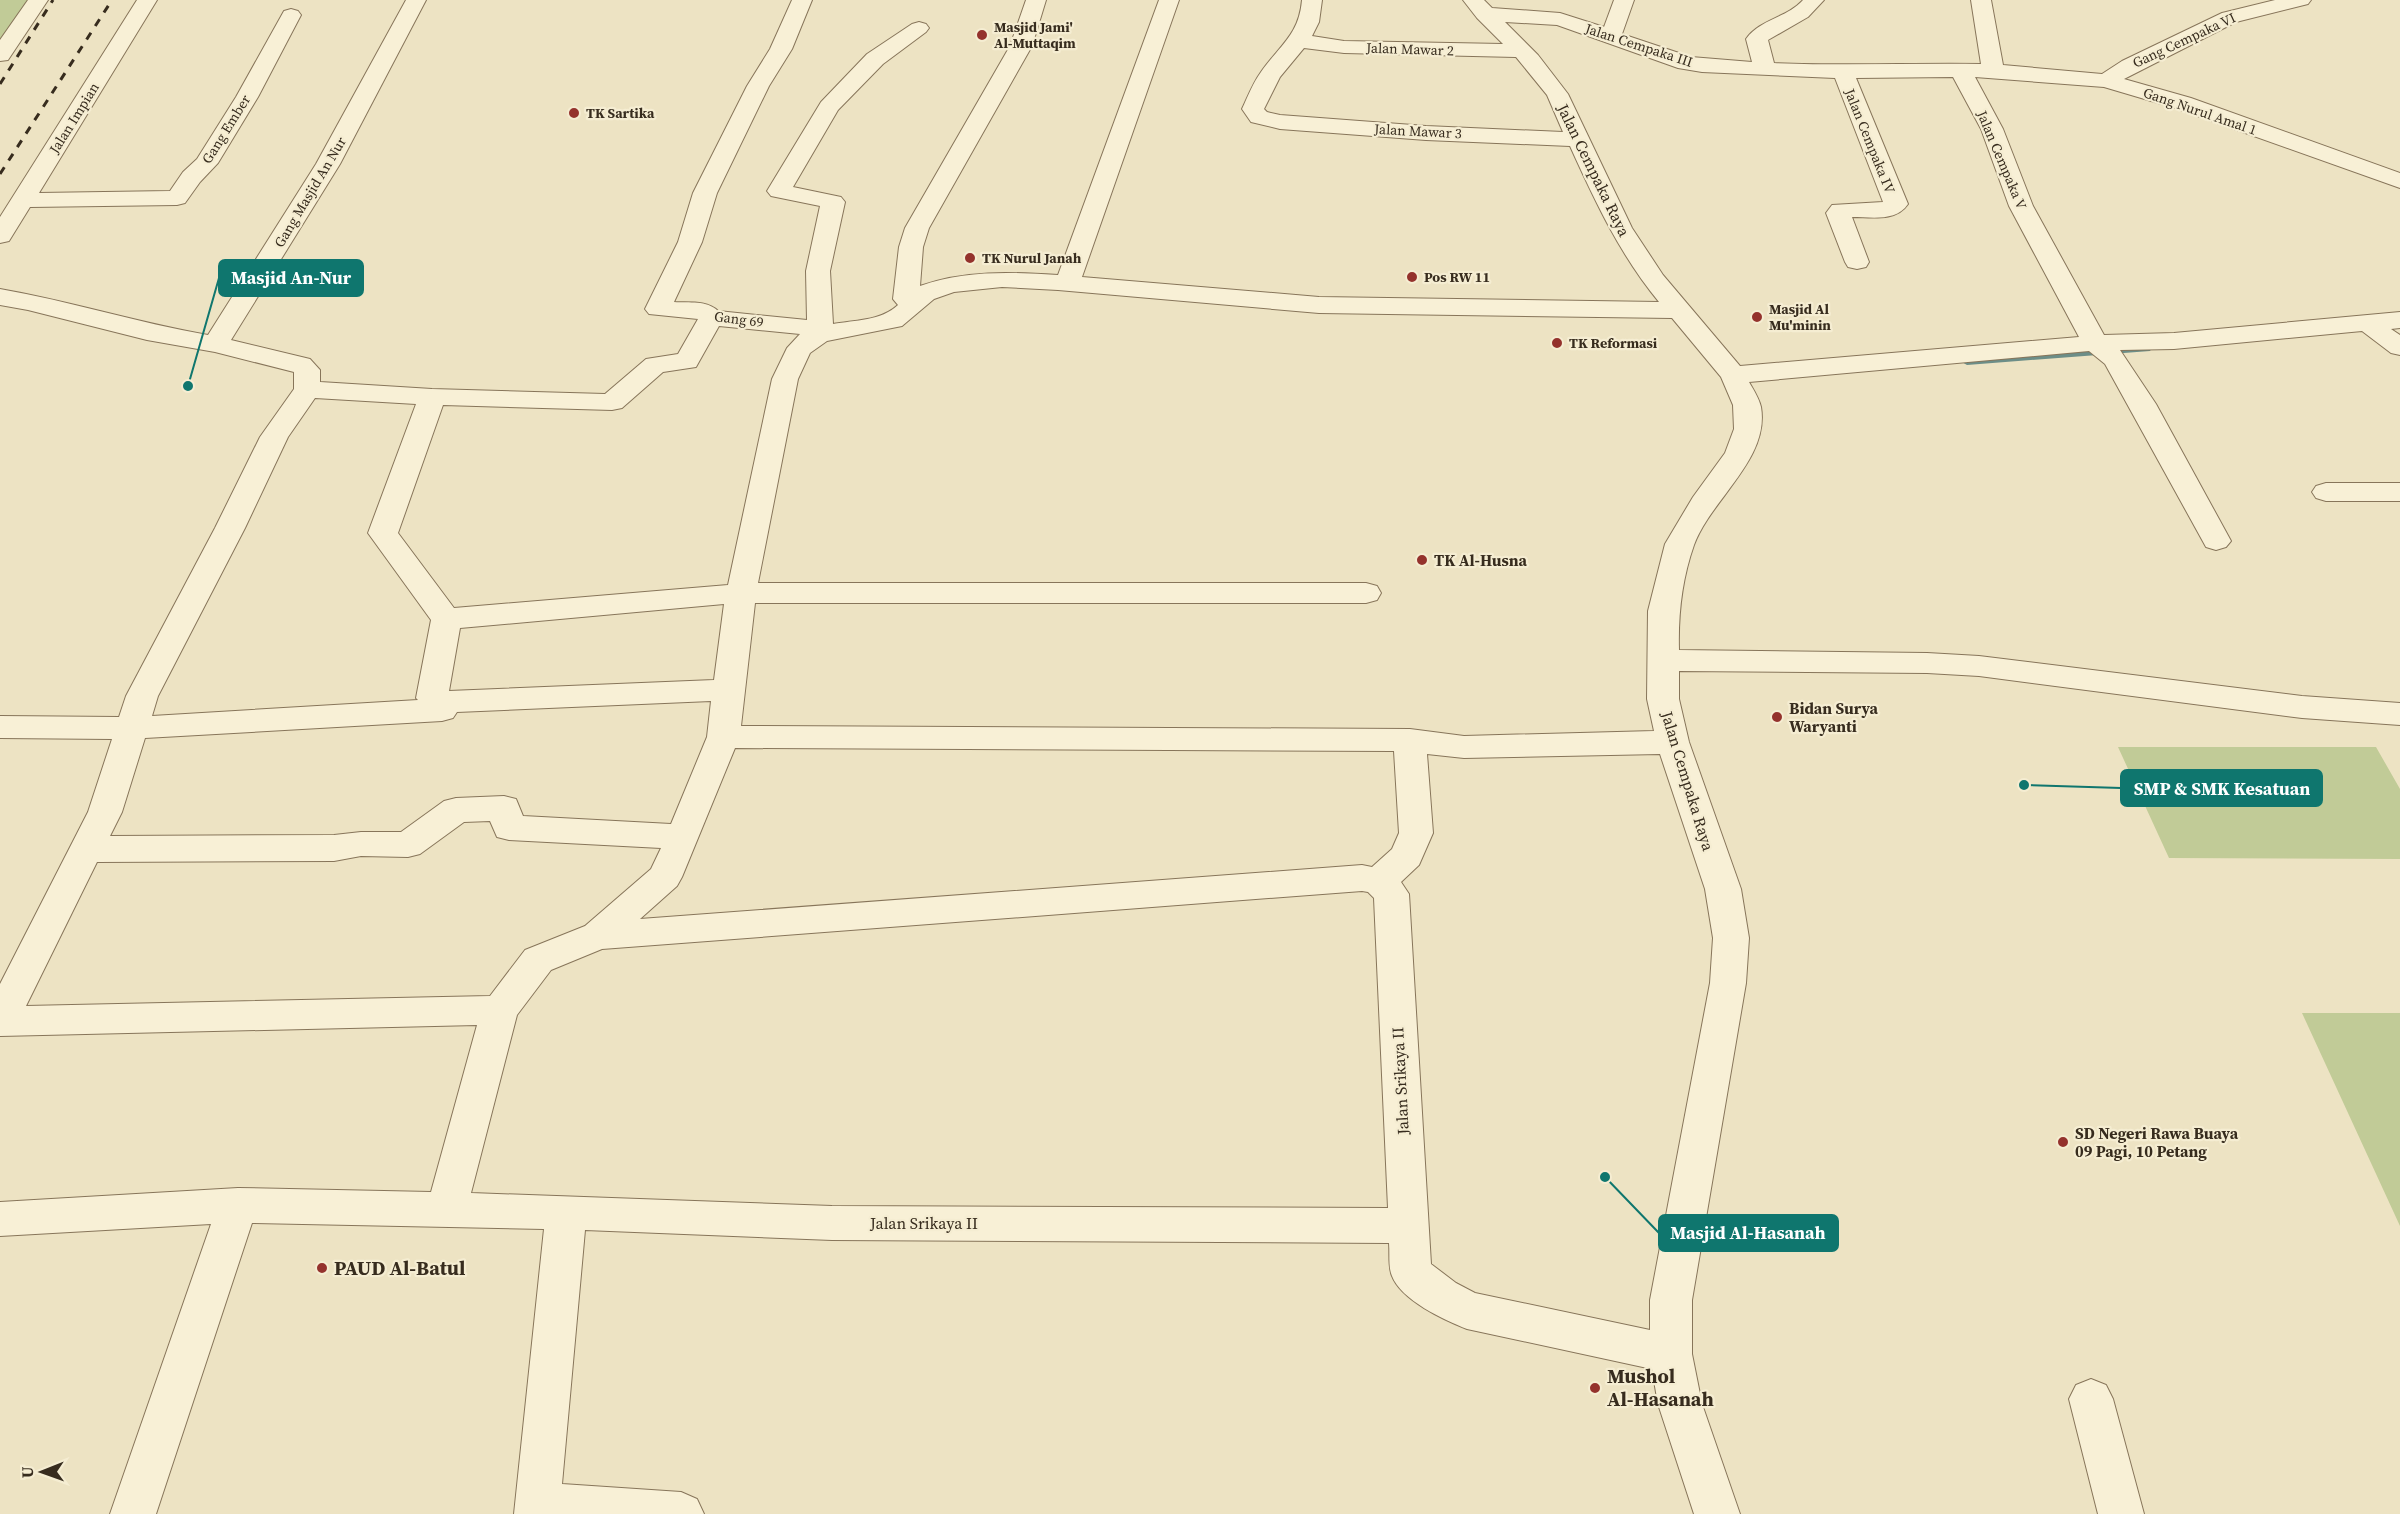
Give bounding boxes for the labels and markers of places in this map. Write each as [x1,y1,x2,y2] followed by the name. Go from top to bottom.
[994,17,1076,53] place label: Masjid Jami' Al-Muttaqim
[975,28,989,42] marker: Masjid Jami' Al-Muttaqim
[586,103,655,123] place label: TK Sartika
[567,106,581,120] marker: TK Sartika
[982,248,1082,268] place label: TK Nurul Janah
[963,251,977,265] marker: TK Nurul Janah
[219,260,363,296] callout: Masjid An-Nur
[1424,267,1490,287] place label: Pos RW 11
[1405,270,1419,284] marker: Pos RW 11
[1769,299,1831,335] place label: Masjid Al Mu'minin
[1750,310,1764,324] marker: Masjid Al Mu'minin
[1569,333,1658,353] place label: TK Reformasi
[1550,336,1564,350] marker: TK Reformasi
[1434,549,1527,571] place label: TK Al-Husna
[1415,553,1429,567] marker: TK Al-Husna
[1789,697,1879,737] place label: Bidan Surya Waryanti
[1770,710,1784,724] marker: Bidan Surya Waryanti
[2121,770,2322,806] callout: SMP & SMK Kesatuan
[2075,1122,2239,1162] place label: SD Negeri Rawa Buaya 09 Pagi, 10 Petang
[2056,1135,2070,1149] marker: SD Negeri Rawa Buaya 09 Pagi, 10 Petang
[1659,1215,1838,1251] callout: Masjid Al-Hasanah
[334,1254,465,1282] place label: PAUD Al-Batul
[315,1261,329,1275] marker: PAUD Al-Batul
[1607,1362,1714,1413] place label: Mushol Al-Hasanah
[1588,1381,1602,1395] marker: Mushol Al-Hasanah

